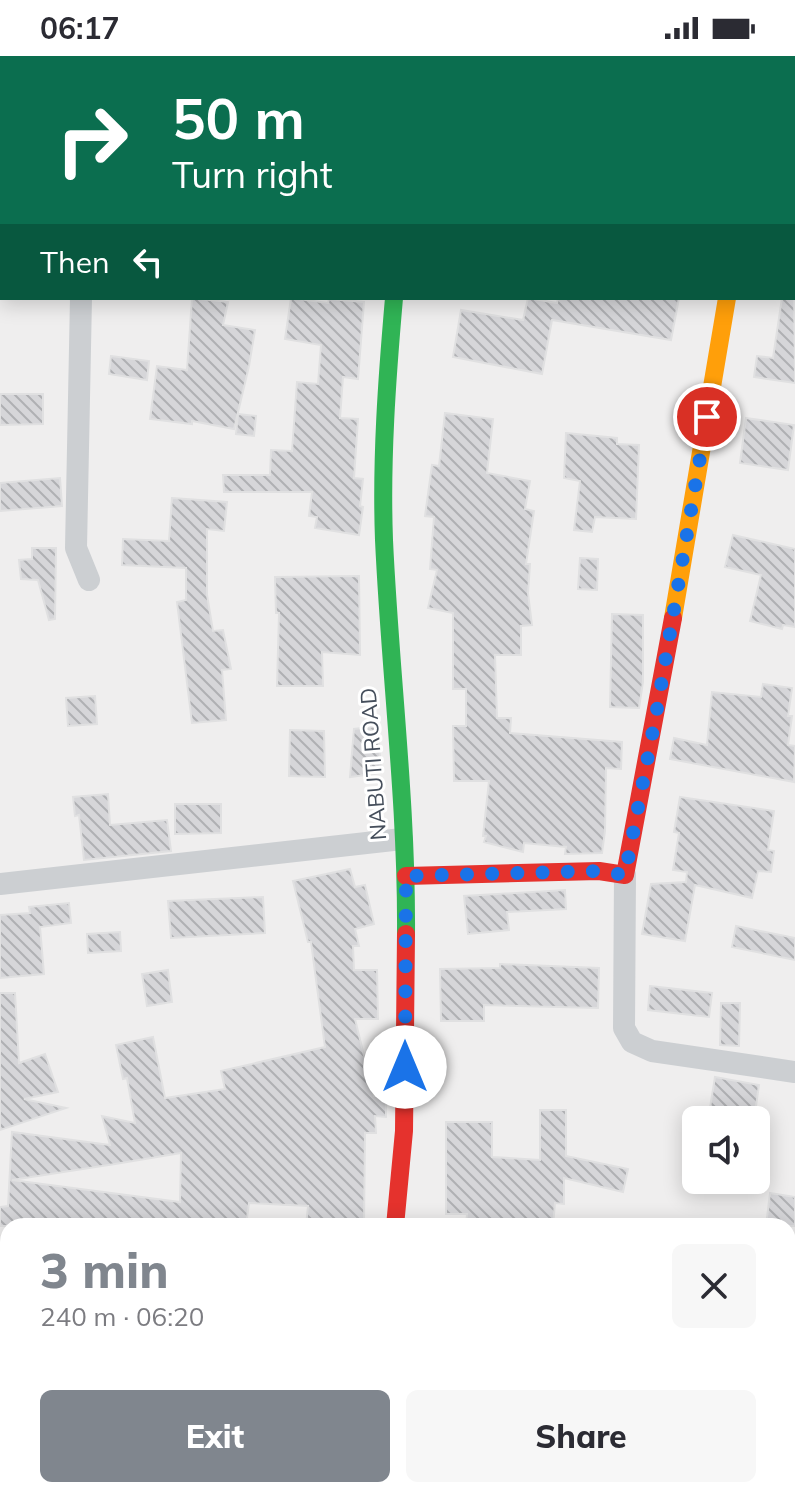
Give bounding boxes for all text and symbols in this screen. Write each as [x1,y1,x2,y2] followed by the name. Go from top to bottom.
[40,9,119,47] text: 06:17
[172,83,305,153] text: 50 m
[40,88,144,192] icon: right
[172,152,333,197] text: Turn right
[126,240,170,284] icon: left
[40,243,110,281] text: Then
[673,383,741,451] pin
[685,395,729,439] icon: arrive
[354,687,392,841] street label: NABUTI ROAD
[363,1025,447,1109] position arrow
[682,1106,770,1194] map controls
[682,1106,770,1194] button: sound
[40,1240,169,1300] text: 3 min
[672,1244,756,1328] button: close
[40,1300,204,1333] text: 240 m · 06:20
[40,1390,390,1482] button: Exit
[406,1390,756,1482] button: Share

